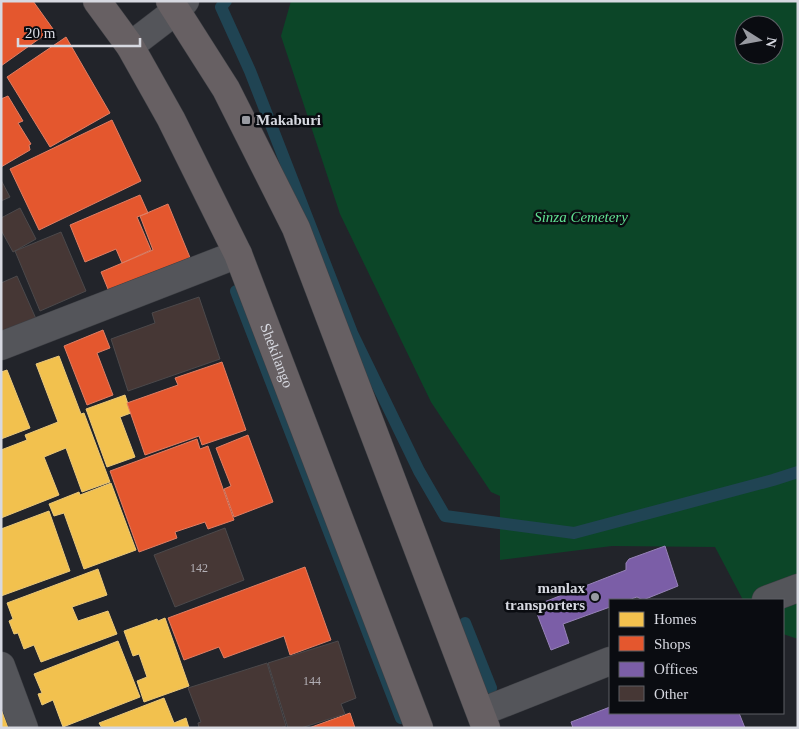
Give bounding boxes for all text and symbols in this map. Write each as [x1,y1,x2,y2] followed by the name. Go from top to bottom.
[18,15,140,47] scale bar
[734,15,784,65] north arrow
[25,25,56,41] text: 20 m
[763,36,780,49] text: N
[256,112,321,128] place label: Makaburi
[240,114,252,126] marker: Makaburi
[534,209,628,225] park label: Sinza Cemetery
[257,321,296,390] street label: Shekilango
[190,561,208,575] house number: 142
[505,580,585,613] place label: manlax transporters
[589,591,601,603] marker: manlax transporters
[609,599,784,714] legend
[654,611,697,627] text: Homes
[654,636,691,652] text: Shops
[654,661,698,677] text: Offices
[303,674,321,688] house number: 144
[654,686,688,702] text: Other

